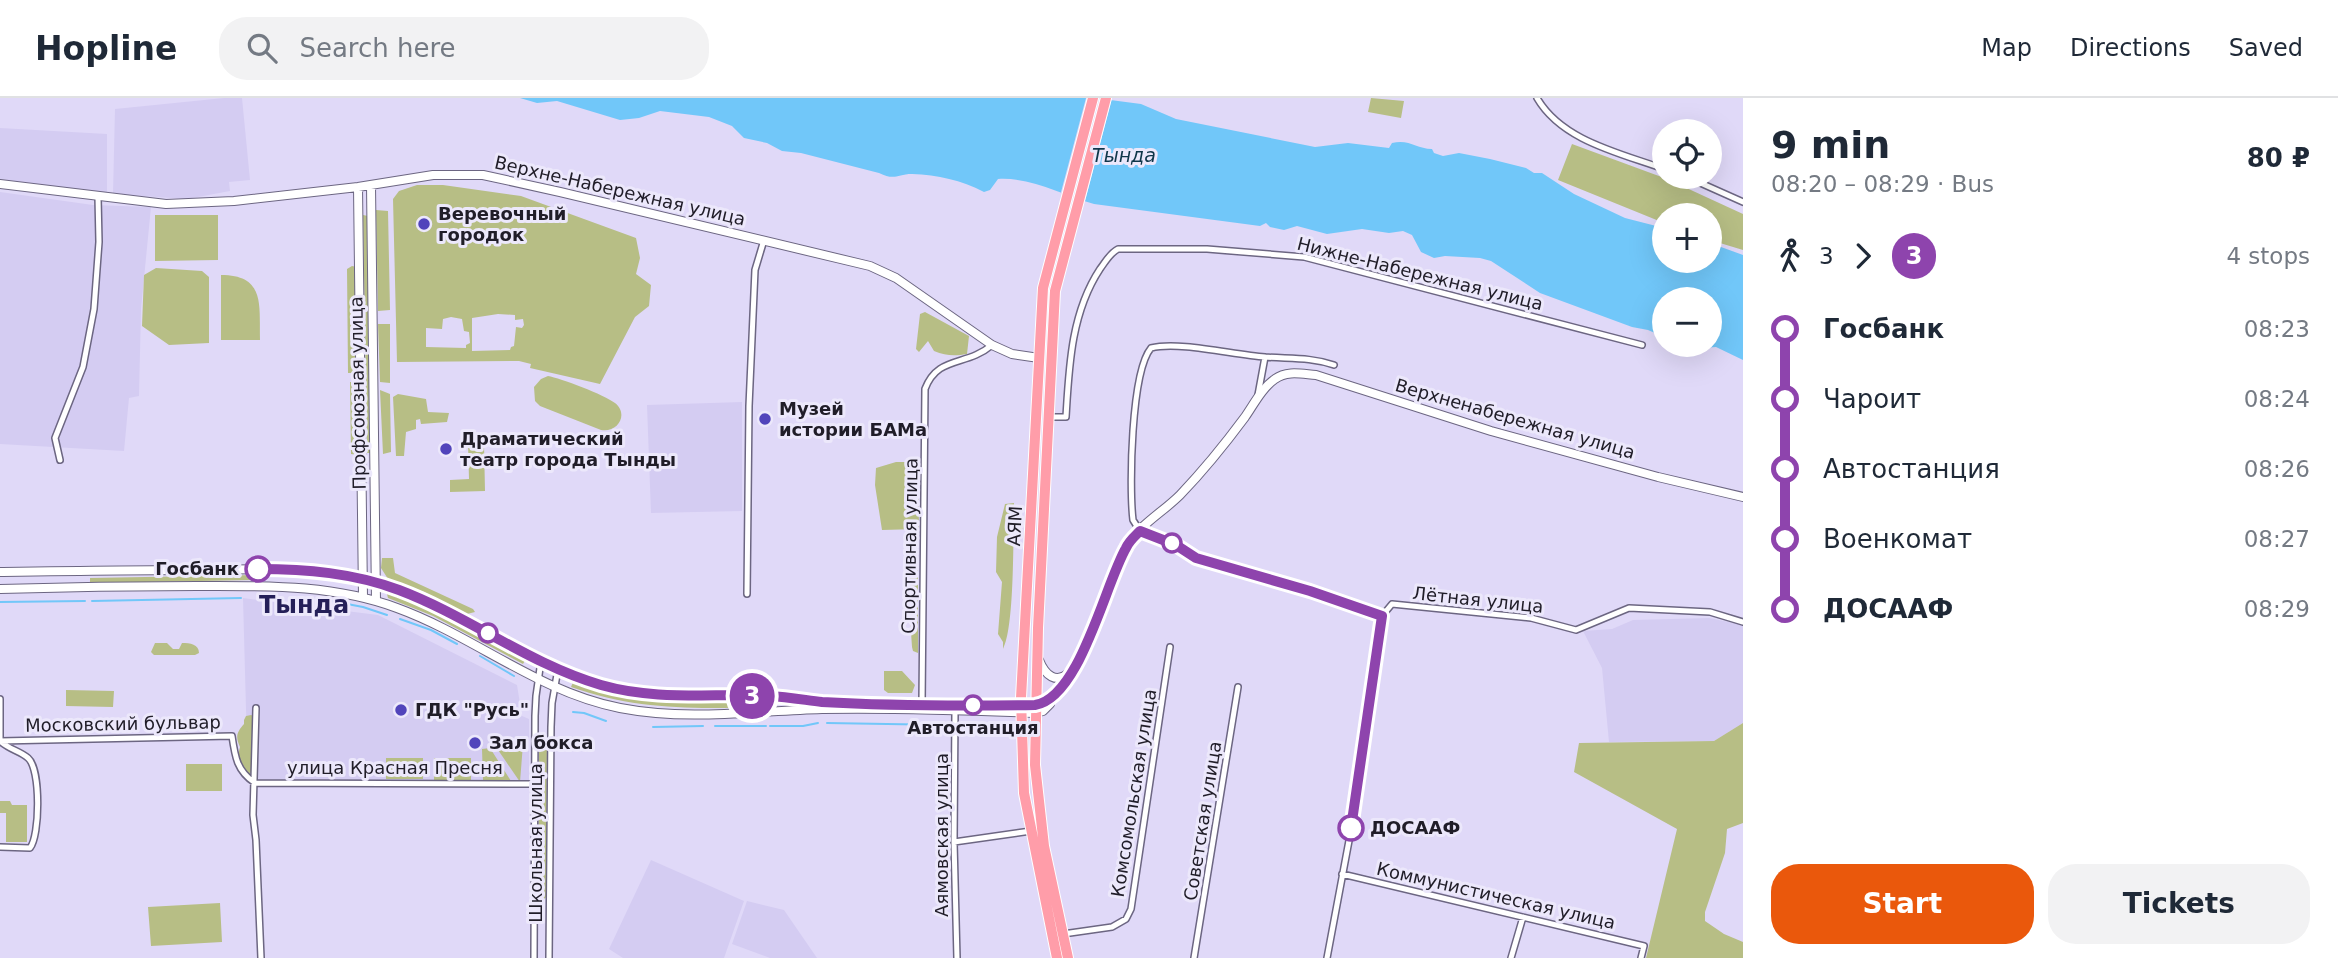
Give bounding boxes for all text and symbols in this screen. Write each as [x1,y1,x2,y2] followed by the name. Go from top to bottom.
[219,17,709,80] search box
[35,29,177,68] text: Hopline
[243,29,281,67] icon: search
[299,33,456,63] text: Search here
[1981,34,2032,62] text: Map
[2070,34,2191,62] text: Directions
[2229,34,2303,62] text: Saved
[1652,119,1722,357] map controls
[1652,119,1722,189] button: locate
[1771,123,1890,167] text: 9 min
[2247,143,2310,173] text: 80 ₽
[1092,144,1156,166] water label: Тында
[493,151,748,230] street label: Верхне-Набережная улица
[1771,171,1994,197] text: 08:20 – 08:29 · Bus
[438,203,566,245] place label: Веревочный городок
[1652,203,1722,273] button: +
[416,216,432,232] marker: Веревочный городок
[1295,233,1545,314] street label: Нижне-Набережная улица
[1771,237,1809,275] icon: walk
[1844,237,1882,275] icon: forward
[1906,242,1922,270] text: 3
[1819,243,1834,269] text: 3
[2226,243,2310,269] text: 4 stops
[1652,287,1722,357] button: −
[345,296,370,490] street label: Профсоюзная улица
[1823,314,1944,344] text: Госбанк
[2244,316,2310,342] text: 08:23
[1393,374,1637,463] street label: Верхненабережная улица
[1823,384,1921,414] text: Чароит
[2244,386,2310,412] text: 08:24
[779,398,927,440] place label: Музей истории БАМа
[757,411,773,427] marker: Музей истории БАМа
[460,428,676,470] place label: Драматический театр города Тынды
[438,441,454,457] marker: Драматический театр города Тынды
[1823,454,2000,484] text: Автостанция
[2244,456,2310,482] text: 08:26
[897,458,922,634] street label: Спортивная улица
[1003,505,1026,547] street label: АЯМ
[1823,524,1972,554] text: Военкомат
[2244,526,2310,552] text: 08:27
[1162,533,1182,553] unlabelled marker
[245,556,271,582] marker: Госбанк
[155,558,239,579] place label: Госбанк
[1412,582,1545,617] street label: Лётная улица
[259,591,349,619] district label: Тында
[1823,594,1953,624] text: ДОСААФ
[2244,596,2310,622] text: 08:29
[478,623,498,643] unlabelled marker
[729,673,775,719] line badge: 3
[744,682,760,710] text: 3
[1107,687,1160,899] street label: Комсомольская улица
[963,695,983,715] marker: Автостанция
[415,699,529,720] place label: ГДК "Русь"
[393,702,409,718] marker: ГДК "Русь"
[25,711,221,736] street label: Московский бульвар
[907,717,1039,738] place label: Автостанция
[489,732,593,753] place label: Зал бокса
[467,735,483,751] marker: Зал бокса
[1180,740,1225,902] street label: Советская улица
[931,753,952,917] street label: Аямовская улица
[287,757,503,778] street label: улица Красная Пресня
[525,763,546,923] street label: Школьная улица
[1338,815,1364,841] marker: ДОСААФ
[1370,817,1460,838] place label: ДОСААФ
[1375,858,1618,933] street label: Коммунистическая улица
[1771,864,2034,944] button: Start
[2048,864,2310,944] button: Tickets

